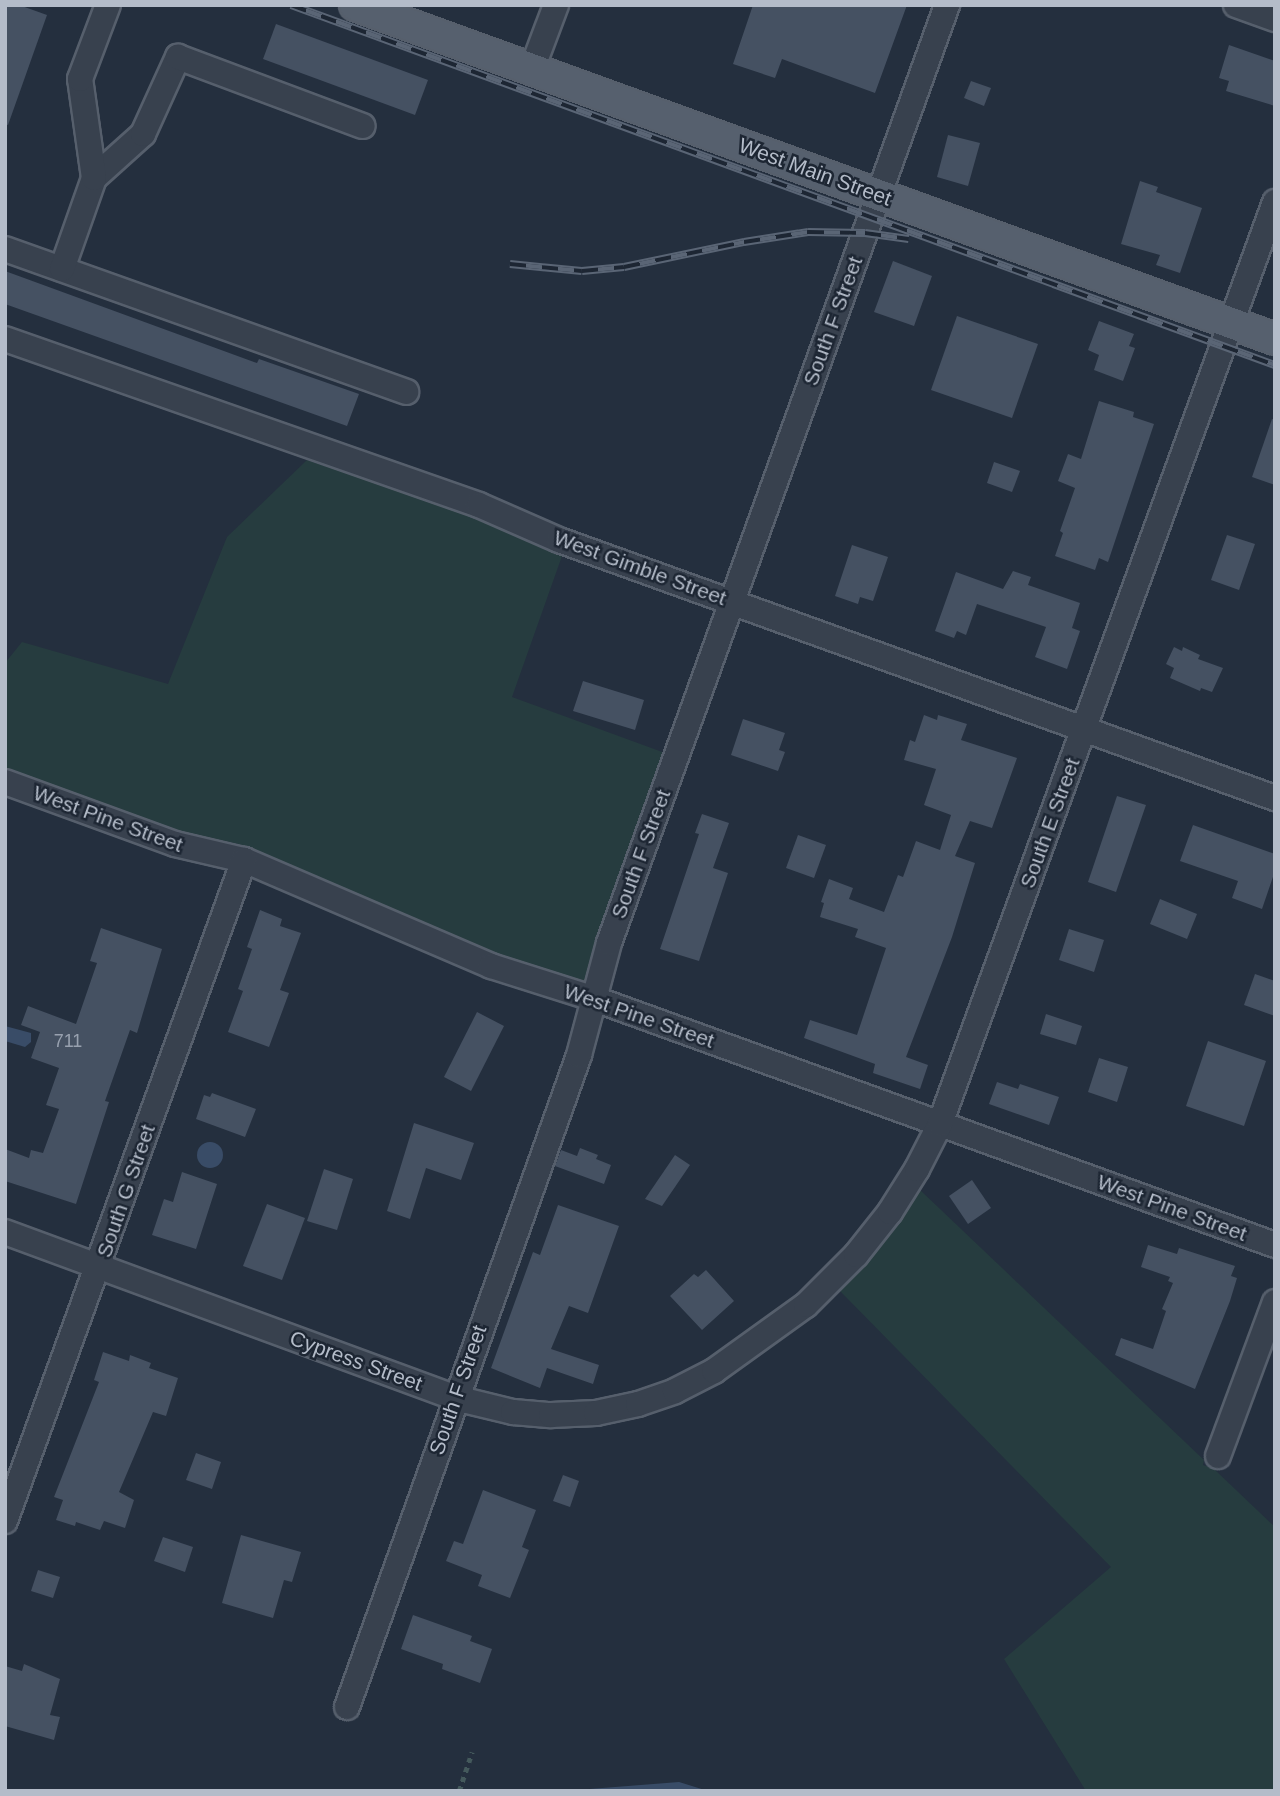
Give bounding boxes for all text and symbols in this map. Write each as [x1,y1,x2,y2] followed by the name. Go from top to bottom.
[735,133,895,211] street label: West Main Street
[798,253,868,389] street label: South F Street
[550,525,730,611] street label: West Gimble Street
[1015,755,1085,891] street label: South E Street
[30,780,186,858] street label: West Pine Street
[606,786,676,922] street label: South F Street
[561,978,717,1054] street label: West Pine Street
[54,1030,82,1052] house number: 711
[91,1121,161,1261] street label: South G Street
[1094,1169,1250,1247] street label: West Pine Street
[424,1322,492,1458] street label: South F Street
[286,1325,426,1397] street label: Cypress Street

